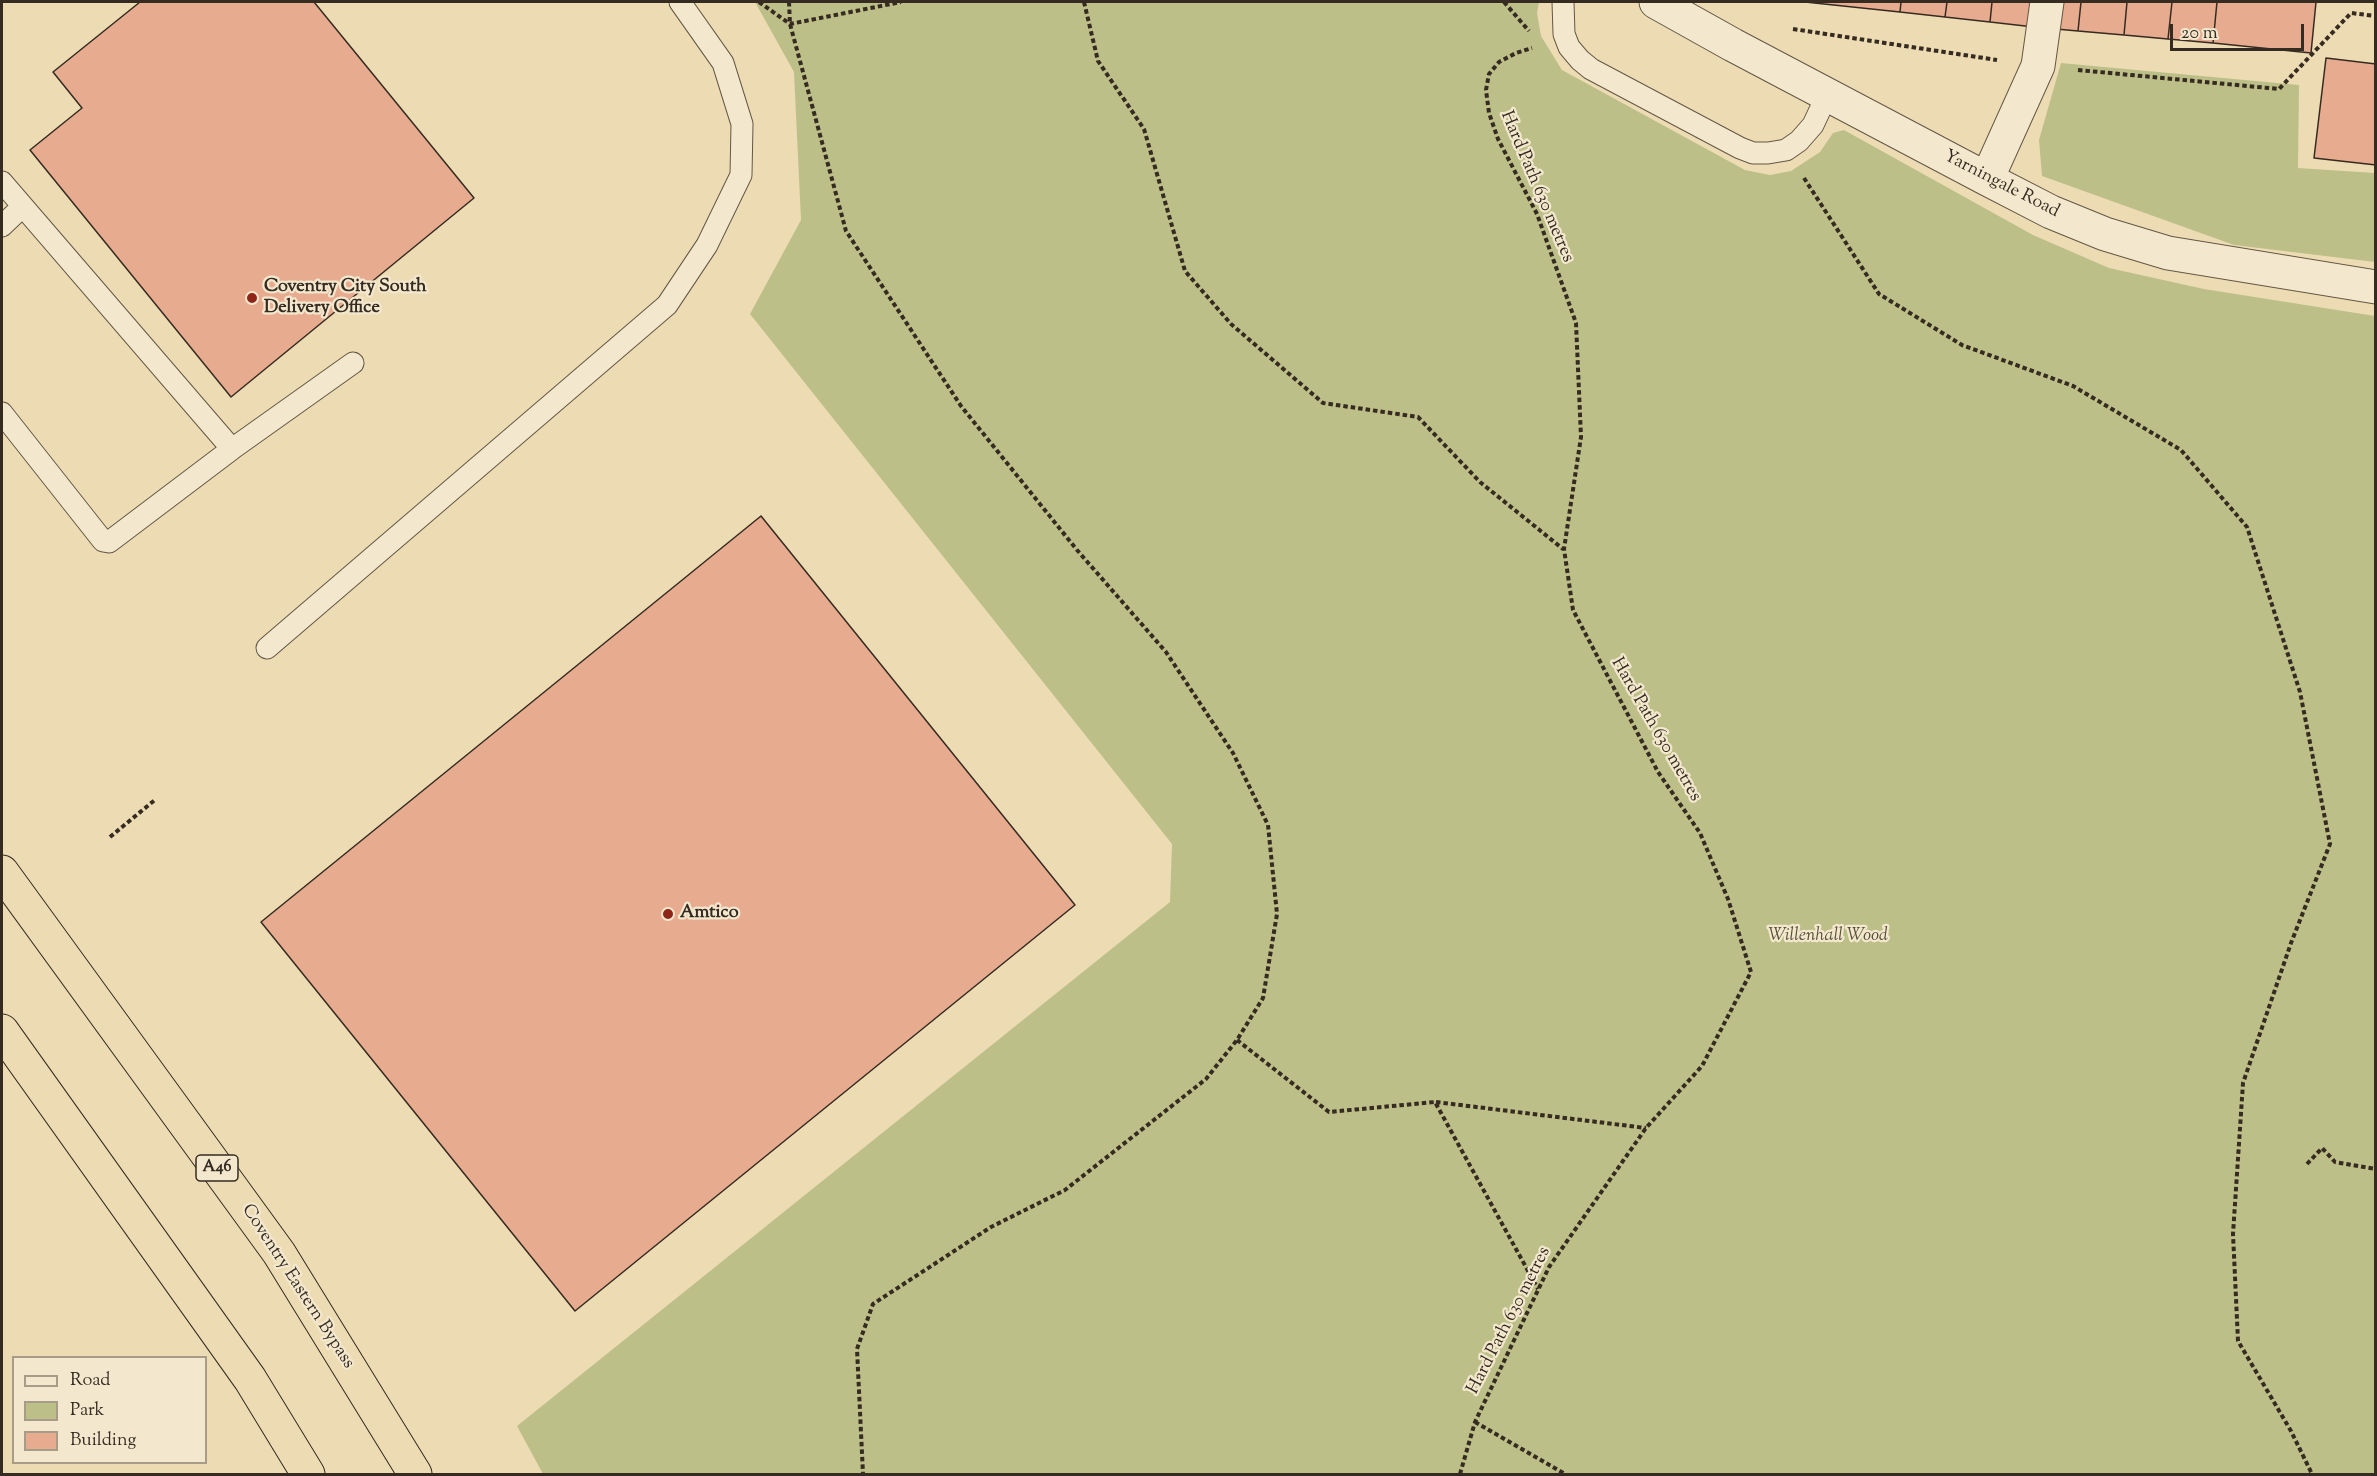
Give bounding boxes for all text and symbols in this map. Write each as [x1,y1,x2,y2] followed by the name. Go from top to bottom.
[2173,12,2306,50] scale bar
[2181,21,2218,47] text: 20 m
[1494,108,1578,266] street label: Hard Path 630 metres
[1939,147,2063,223] street label: Yarningale Road
[264,277,427,320] place label: Coventry City South Delivery Office
[245,291,259,305] marker: Coventry City South Delivery Office
[1605,654,1705,806] street label: Hard Path 630 metres
[680,903,738,925] place label: Amtico
[661,907,675,921] marker: Amtico
[1768,926,1888,948] park label: Willenhall Wood
[196,1155,238,1181] road number: A46
[236,1201,358,1373] street label: Coventry Eastern Bypass
[1464,1244,1556,1398] street label: Hard Path 630 metres
[12,1356,207,1464] legend
[70,1368,110,1394] text: Road
[70,1398,104,1424] text: Park
[70,1428,136,1454] text: Building

